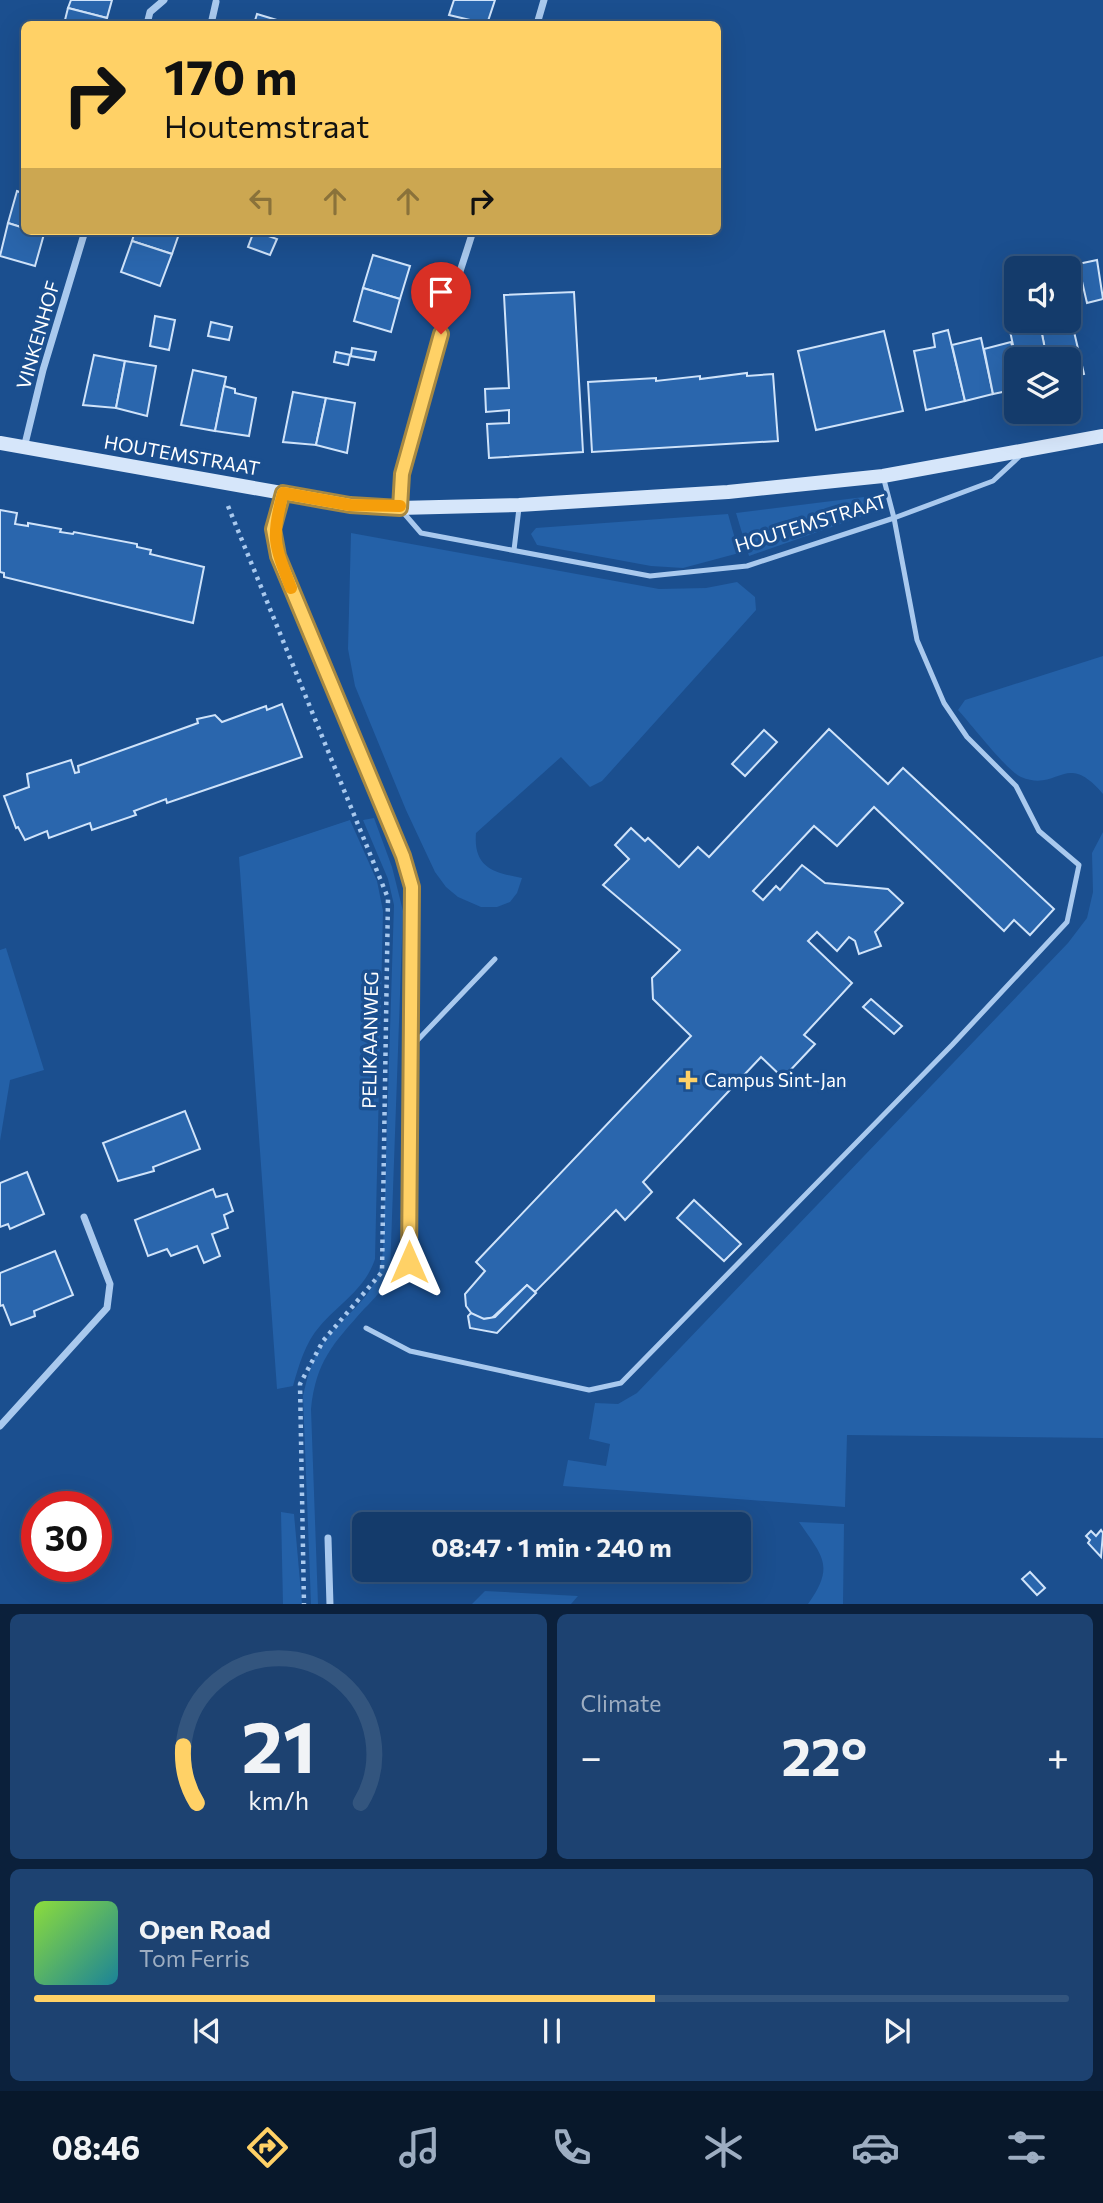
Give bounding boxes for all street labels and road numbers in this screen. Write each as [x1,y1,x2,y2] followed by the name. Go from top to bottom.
[11,278,64,392] street label: VINKENHOF
[102,429,262,480] street label: HOUTEMSTRAAT
[732,488,890,557] street label: HOUTEMSTRAAT
[357,971,382,1109] street label: PELIKAANWEG

